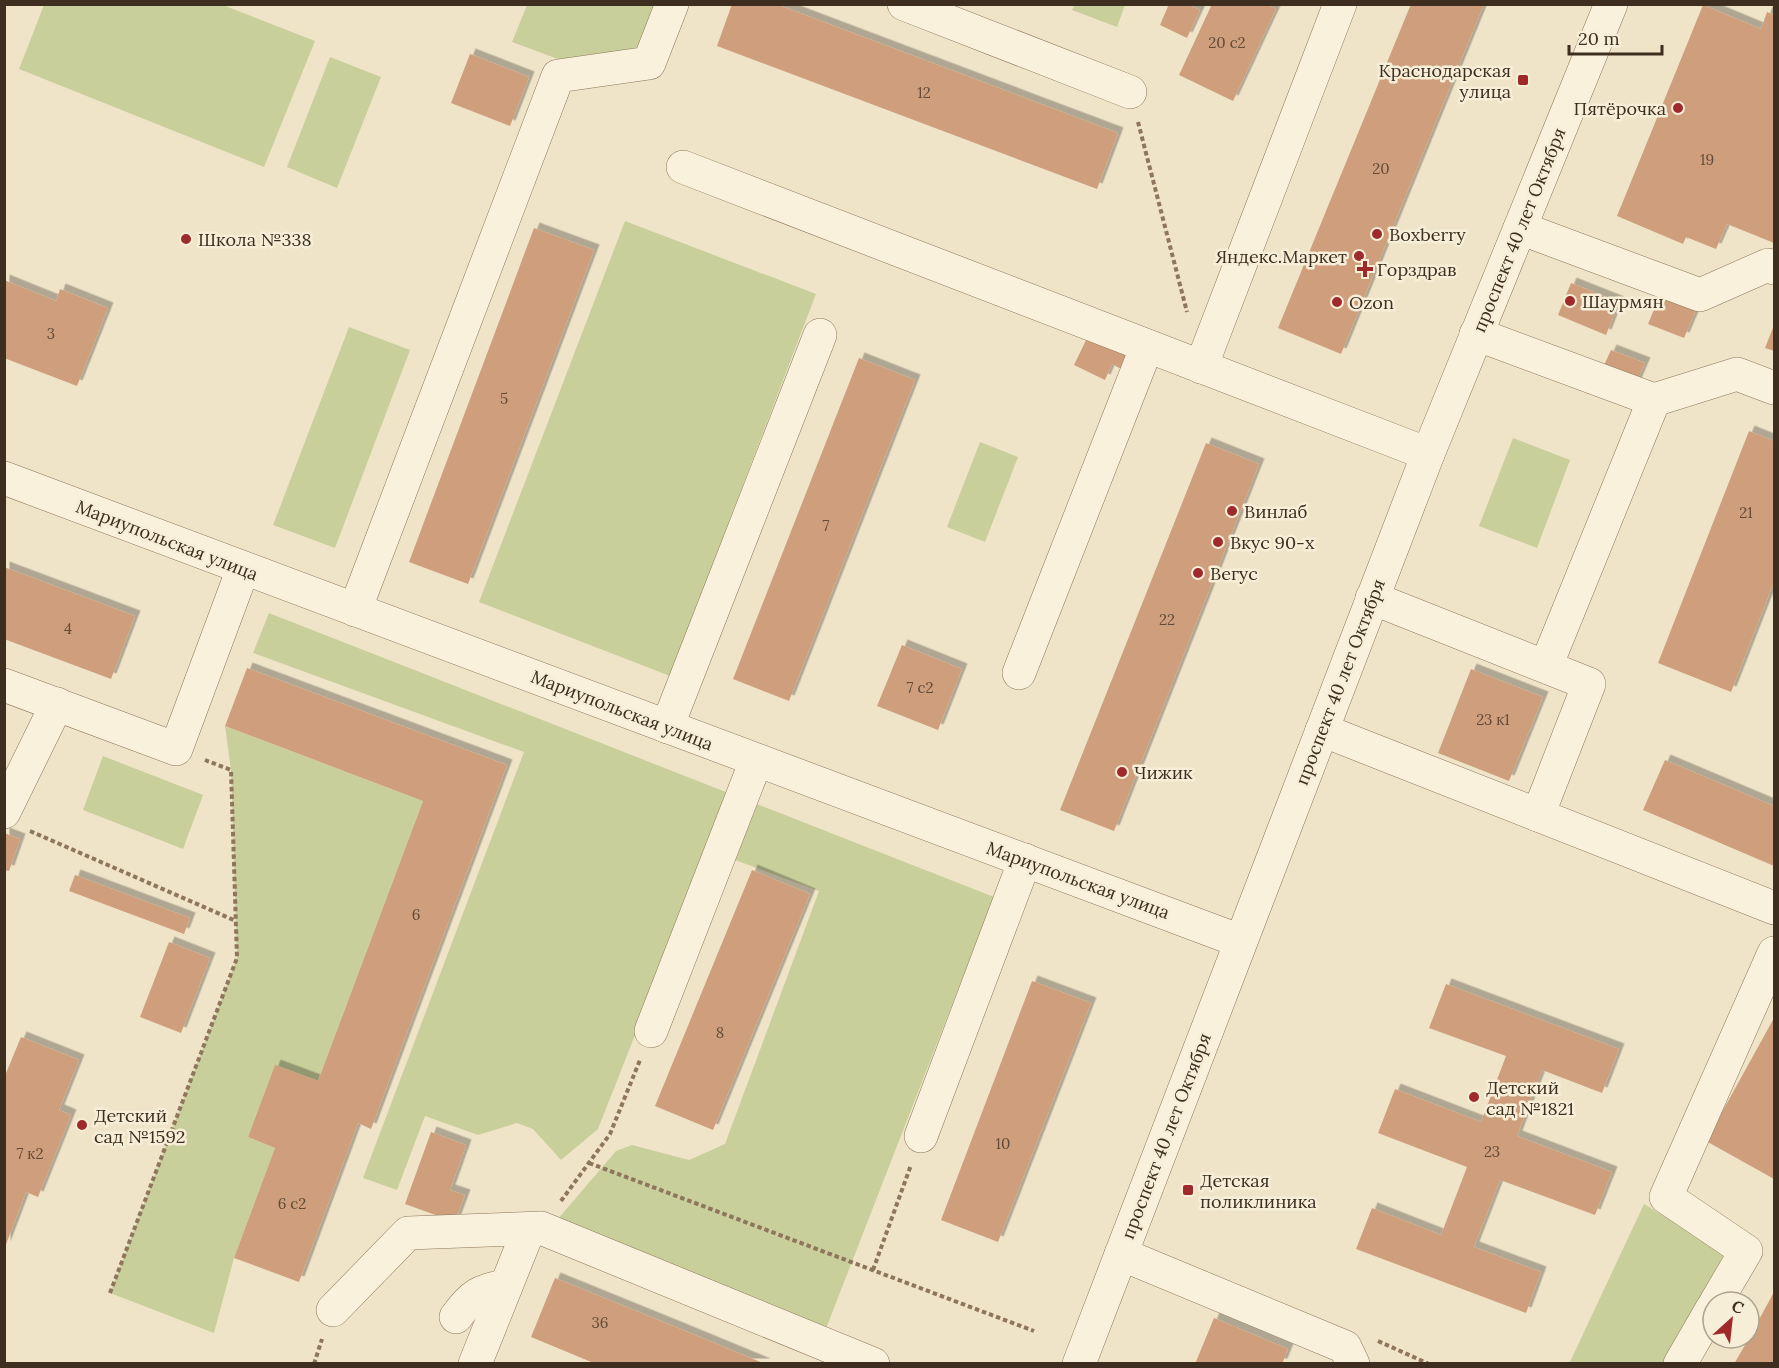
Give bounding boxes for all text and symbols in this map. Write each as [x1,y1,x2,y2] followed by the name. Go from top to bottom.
[1569,18,1662,56] scale bar
[1578,27,1620,50] text: 20 m
[1208,33,1246,52] house number: 20 с2
[1378,59,1511,103] place label: Краснодарская улица
[1516,73,1530,87] marker: Краснодарская улица
[917,83,931,102] house number: 12
[1574,97,1666,120] place label: Пятёрочка
[1671,101,1685,115] marker: Пятёрочка
[1467,124,1571,336] street label: проспект 40 лет Октября
[1700,150,1714,169] house number: 19
[1372,159,1390,178] house number: 20
[1389,223,1466,246] place label: Boxberry
[1370,227,1384,241] marker: Boxberry
[198,228,312,251] place label: Школа №338
[179,232,193,246] marker: Школа №338
[1215,245,1347,268] place label: Яндекс.Маркет
[1352,249,1366,263] marker: Яндекс.Маркет
[1377,258,1456,281] place label: Горздрав
[1358,262,1372,276] marker: Горздрав
[1582,290,1664,313] place label: Шаурмян
[1349,291,1394,314] place label: Ozon
[1563,294,1577,308] marker: Шаурмян
[1330,295,1344,309] marker: Ozon
[47,324,55,343] house number: 3
[500,389,508,408] house number: 5
[73,495,261,585] street label: Мариупольская улица
[1244,500,1308,523] place label: Винлаб
[1739,503,1753,522] house number: 21
[1225,504,1239,518] marker: Винлаб
[823,516,830,535] house number: 7
[1230,531,1315,554] place label: Вкус 90-х
[1211,535,1225,549] marker: Вкус 90-х
[1210,562,1258,585] place label: Вегус
[1191,566,1205,580] marker: Вегус
[1290,576,1390,788] street label: проспект 40 лет Октября
[1159,610,1175,629] house number: 22
[64,619,72,638] house number: 4
[528,665,716,755] street label: Мариупольская улица
[907,678,933,697] house number: 7 с2
[1476,710,1510,729] house number: 23 к1
[1134,761,1193,784] place label: Чижик
[1115,765,1129,779] marker: Чижик
[983,836,1173,924] street label: Мариупольская улица
[412,905,420,924] house number: 6
[716,1023,724,1042] house number: 8
[1116,1030,1216,1242] street label: проспект 40 лет Октября
[1486,1076,1574,1120] place label: Детский сад №1821
[1467,1090,1481,1104] marker: Детский сад №1821
[94,1104,185,1148] place label: Детский сад №1592
[75,1118,89,1132] marker: Детский сад №1592
[996,1134,1010,1153] house number: 10
[1484,1142,1500,1161] house number: 23
[17,1144,43,1163] house number: 7 к2
[1200,1169,1317,1213] place label: Детская поликлиника
[1181,1183,1195,1197] marker: Детская поликлиника
[278,1194,306,1213] house number: 6 с2
[1701,1290,1761,1350] north arrow
[1728,1295,1747,1318] text: С
[591,1313,609,1332] house number: 36

